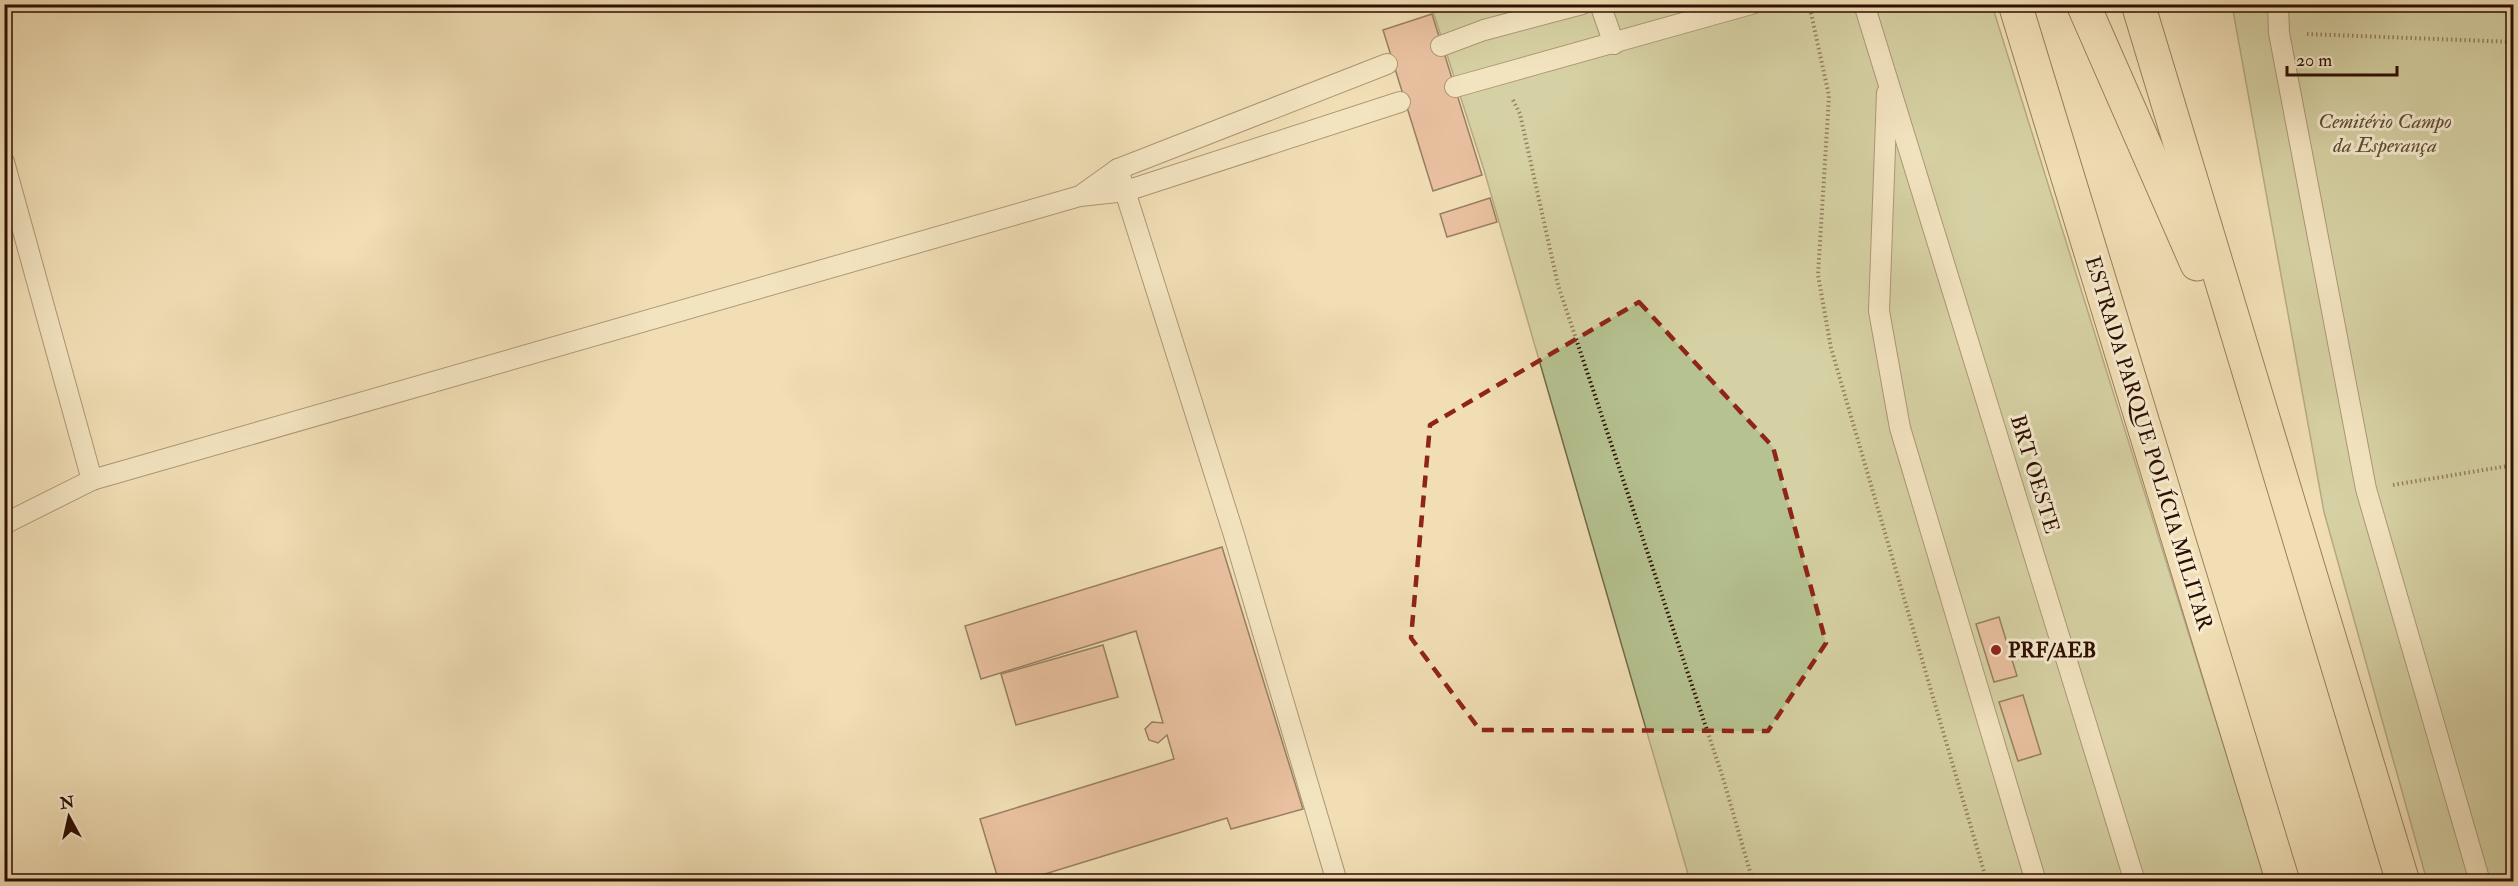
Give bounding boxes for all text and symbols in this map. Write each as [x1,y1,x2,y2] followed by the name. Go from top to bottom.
[2287,39,2396,77] scale bar
[2296,49,2332,72] text: 20 m
[2318,108,2452,159] park label: Cemitério Campo da Esperança
[2079,253,2219,634] street label: ESTRADA PARQUE POLÍCIA MILITAR
[2004,412,2065,537] street label: BRT OESTE
[2008,637,2096,664] place label: PRF/AEB
[1989,643,2003,657] marker: PRF/AEB
[39,787,99,847] north arrow
[58,792,76,814] text: N

